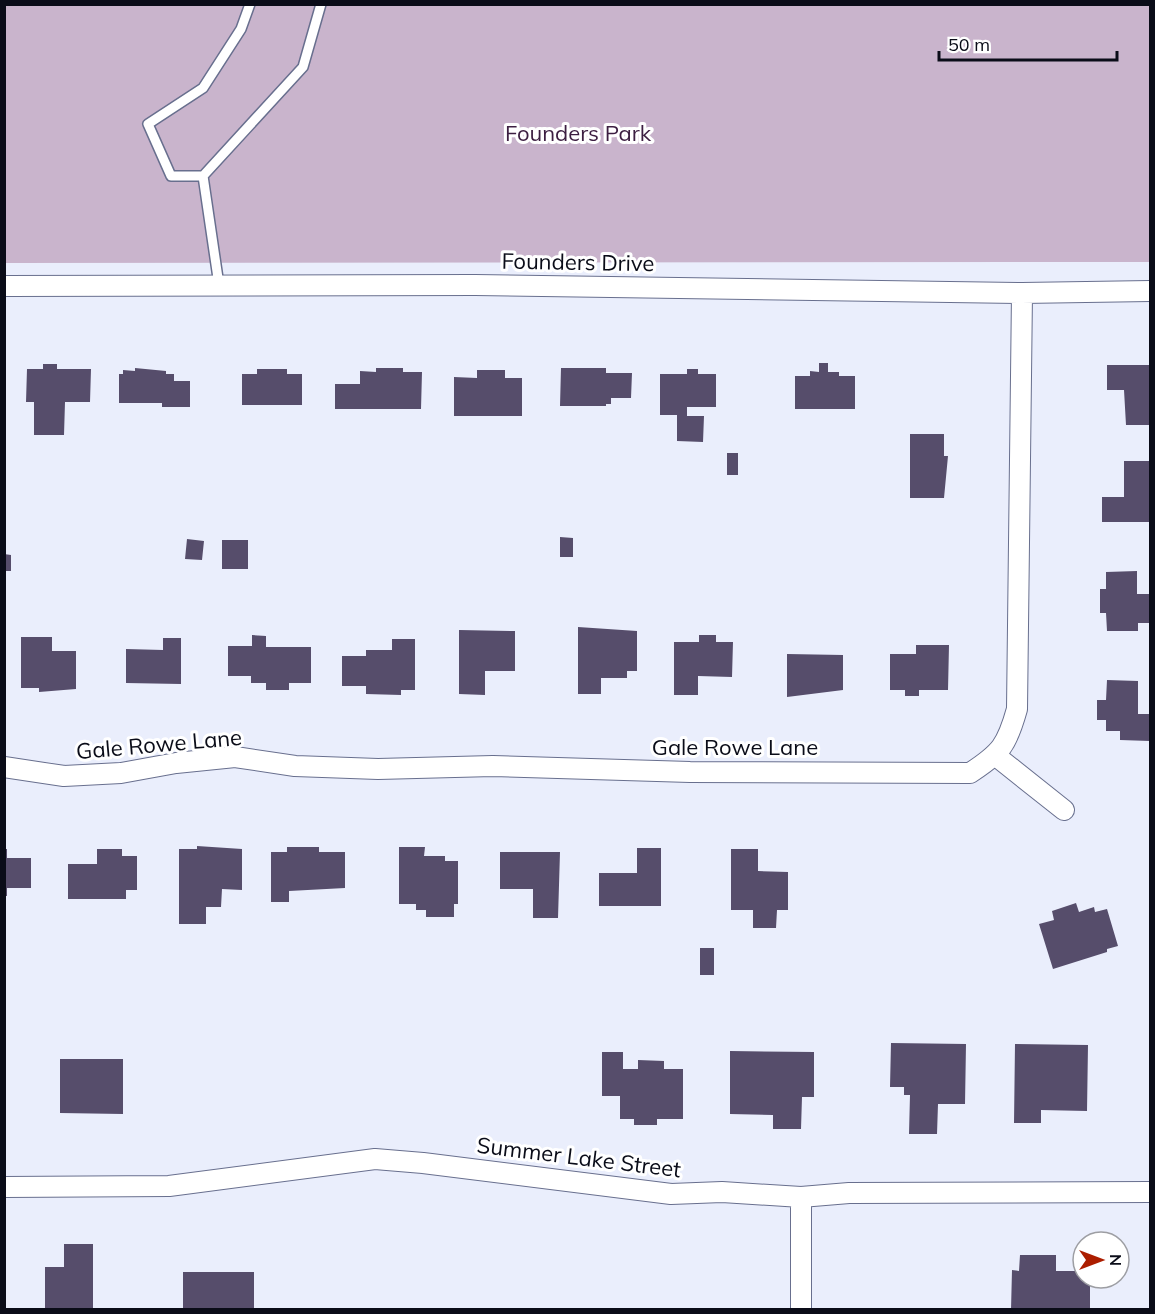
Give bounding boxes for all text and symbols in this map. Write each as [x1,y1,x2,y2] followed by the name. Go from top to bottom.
[939,24,1118,62] scale bar
[948,33,990,56] text: 50 m
[505,119,652,147] park label: Founders Park
[501,247,655,277] street label: Founders Drive
[75,723,243,765] street label: Gale Rowe Lane
[652,733,818,761] street label: Gale Rowe Lane
[475,1131,683,1183] street label: Summer Lake Street
[1071,1230,1131,1290] north arrow
[1106,1254,1126,1266] text: N

